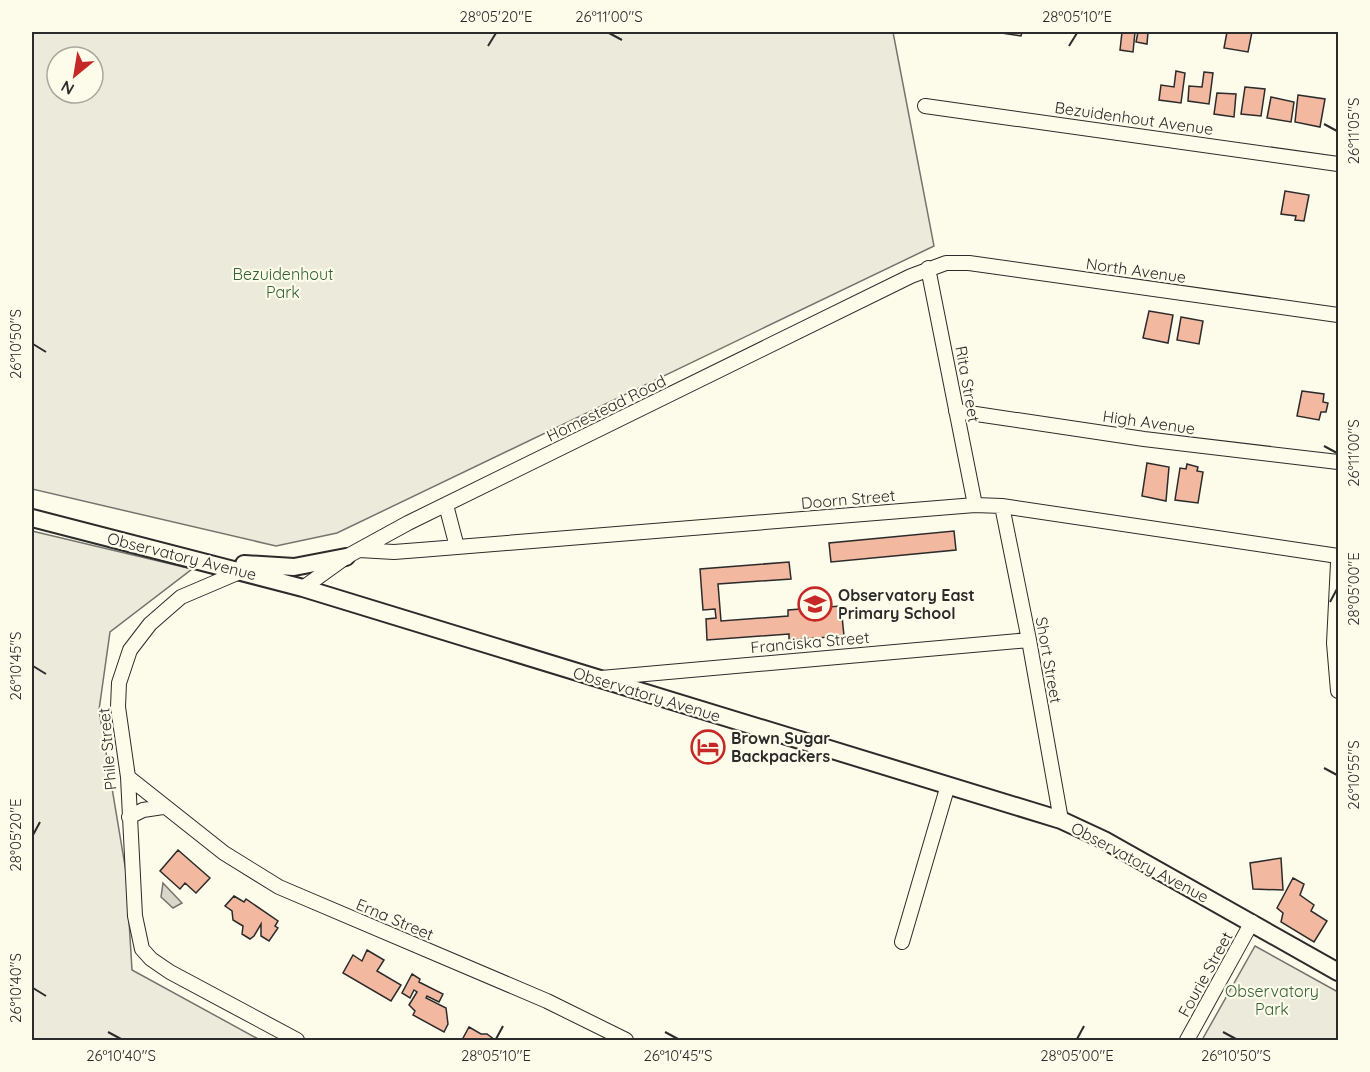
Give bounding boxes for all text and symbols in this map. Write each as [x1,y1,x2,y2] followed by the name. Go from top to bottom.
[460,7,532,26] text: 28°05'20"E
[575,7,643,26] text: 26°11'00"S
[1042,7,1112,26] text: 28°05'10"E
[45,45,105,105] north arrow
[57,76,78,100] text: N
[1053,97,1215,139] street label: Bezuidenhout Avenue
[1344,98,1363,164] text: 26°11'05"S
[1085,253,1187,287] street label: North Avenue
[233,264,333,302] park label: Bezuidenhout Park
[6,309,25,379] text: 26°10'50"S
[951,344,985,424] street label: Rita Street
[543,370,669,446] street label: Homestead Road
[1102,406,1196,438] street label: High Avenue
[1344,419,1363,487] text: 26°11'00"S
[800,485,896,513] street label: Doorn Street
[105,528,259,584] street label: Observatory Avenue
[1344,552,1363,626] text: 28°05'00"E
[838,585,975,623] place label: Observatory East Primary School
[797,586,833,622] school or university icon: Observatory East Primary School
[1032,615,1066,705] street label: Short Street
[750,627,870,657] street label: Franciska Street
[6,631,25,701] text: 26°10'45"S
[571,662,723,726] street label: Observatory Avenue
[93,707,121,791] street label: Phile Street
[731,728,831,766] place label: Brown Sugar Backpackers
[690,729,726,765] hotel icon: Brown Sugar Backpackers
[1344,740,1363,810] text: 26°10'55"S
[6,799,25,871] text: 28°05'20"E
[1068,817,1212,907] street label: Observatory Avenue
[353,894,437,944] street label: Erna Street
[1173,928,1237,1020] street label: Fourie Street
[6,953,25,1023] text: 26°10'40"S
[1225,981,1319,1019] park label: Observatory Park
[86,1046,156,1065] text: 26°10'40"S
[461,1046,531,1065] text: 28°05'10"E
[643,1046,713,1065] text: 26°10'45"S
[1040,1046,1114,1065] text: 28°05'00"E
[1201,1046,1271,1065] text: 26°10'50"S

